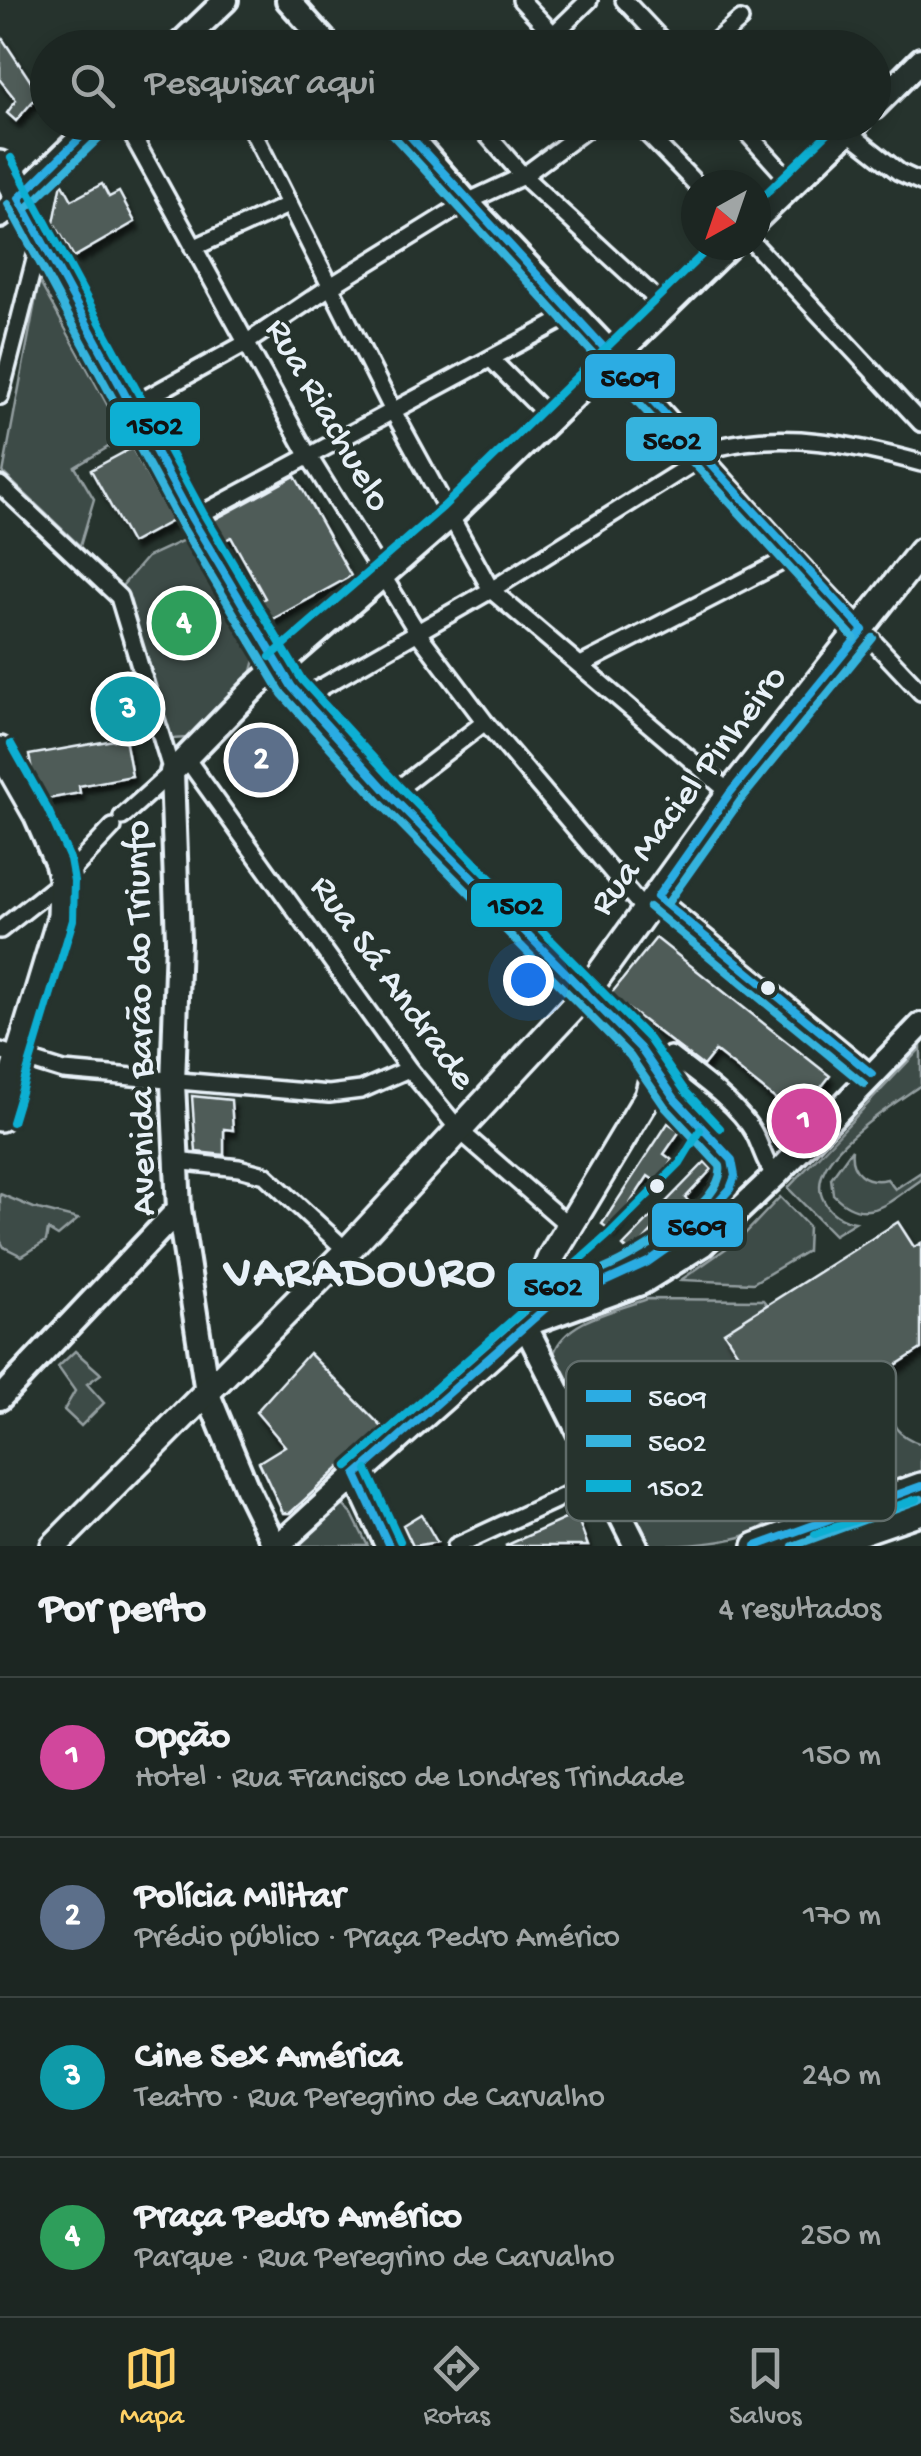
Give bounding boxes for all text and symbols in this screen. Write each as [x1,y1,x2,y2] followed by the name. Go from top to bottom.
[30,30,891,140] search box
[65,58,120,113] icon: search
[145,63,376,107] text: Pesquisar aqui
[681,170,771,260] north arrow
[253,311,399,521] street label: Rua Riachuelo
[583,352,677,400] line badge: 5609
[601,364,659,397] text: 5609
[108,400,202,448] line badge: 1502
[126,412,183,445] text: 1502
[624,415,719,463] line badge: 5602
[643,427,702,460] text: 5602
[152,586,216,660] pin: 4
[582,658,798,926] street label: Rua Maciel Pinheiro
[96,672,160,746] pin: 3
[228,722,294,798] pin: 2
[118,820,168,1216] street label: Avenida Barão do Triunfo
[298,868,484,1100] street label: Rua Sá Andrade
[469,881,564,929] line badge: 1502
[487,892,544,925] text: 1502
[503,955,554,1006] your location
[758,978,778,998] unlabelled marker
[772,1084,836,1158] pin: 1
[647,1176,667,1196] unlabelled marker
[650,1201,745,1249] line badge: 5609
[668,1213,726,1246] text: 5609
[223,1247,497,1304] district label: VARADOURO
[506,1261,601,1309] line badge: 5602
[524,1273,583,1306] text: 5602
[566,1361,896,1521] legend
[648,1384,707,1417] text: 5609
[648,1429,707,1462] text: 5602
[647,1474,704,1507] text: 1502
[40,1587,206,1636] text: Por perto
[719,1592,881,1630] text: 4 resultados
[135,1716,230,1760] text: Opção
[66,1738,79,1776] text: 1
[803,1738,881,1776] text: 150 m
[135,1760,684,1798] text: Hotel · Rua Francisco de Londres Trindade
[135,1876,345,1920] text: Polícia Militar
[65,1898,80,1936] text: 2
[803,1898,881,1936] text: 170 m
[135,1920,620,1958] text: Prédio público · Praça Pedro Américo
[135,2036,401,2080] text: Cine Sex América
[64,2058,81,2096] text: 3
[802,2058,881,2096] text: 240 m
[135,2080,605,2118] text: Teatro · Rua Peregrino de Carvalho
[135,2196,462,2240] text: Praça Pedro Américo
[65,2218,80,2256] text: 4
[800,2218,881,2256] text: 250 m
[135,2240,615,2278] text: Parque · Rua Peregrino de Carvalho
[120,2341,184,2434] tab: Mapa
[423,2341,490,2434] tab: Rotas
[729,2341,801,2434] tab: Salvos

